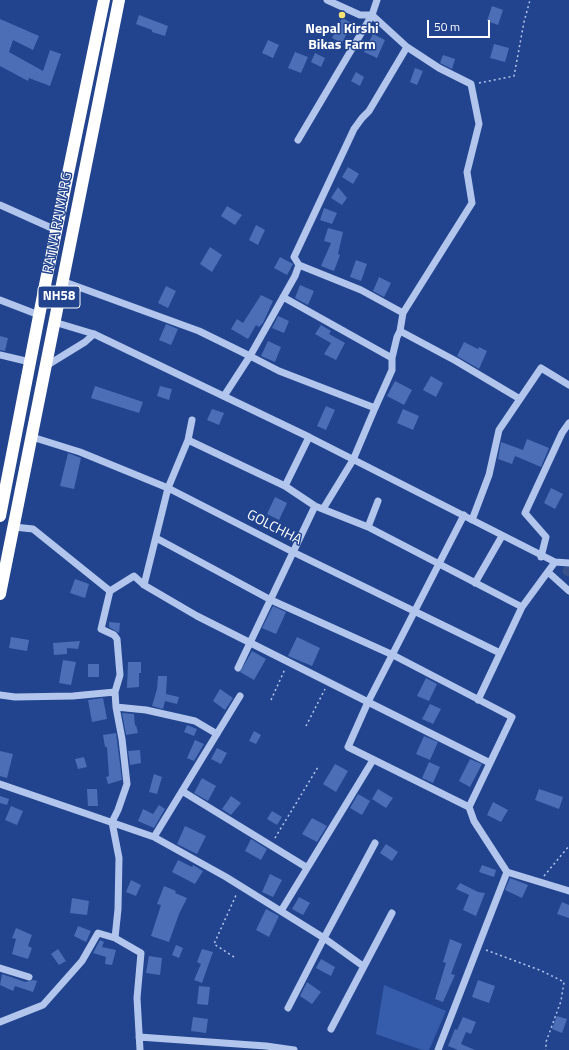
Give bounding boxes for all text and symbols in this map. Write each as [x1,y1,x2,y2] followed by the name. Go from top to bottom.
[337,10,347,20] marker: Nepal Kirshi Bikas Farm
[429,12,492,38] scale bar
[434,17,460,36] text: 50 m
[305,22,379,54] place label: Nepal Kirshi Bikas Farm
[40,171,76,275] street label: RATNA RAJMARG
[38,286,80,308] road number: NH58
[244,507,304,549] street label: GOLCHHA

